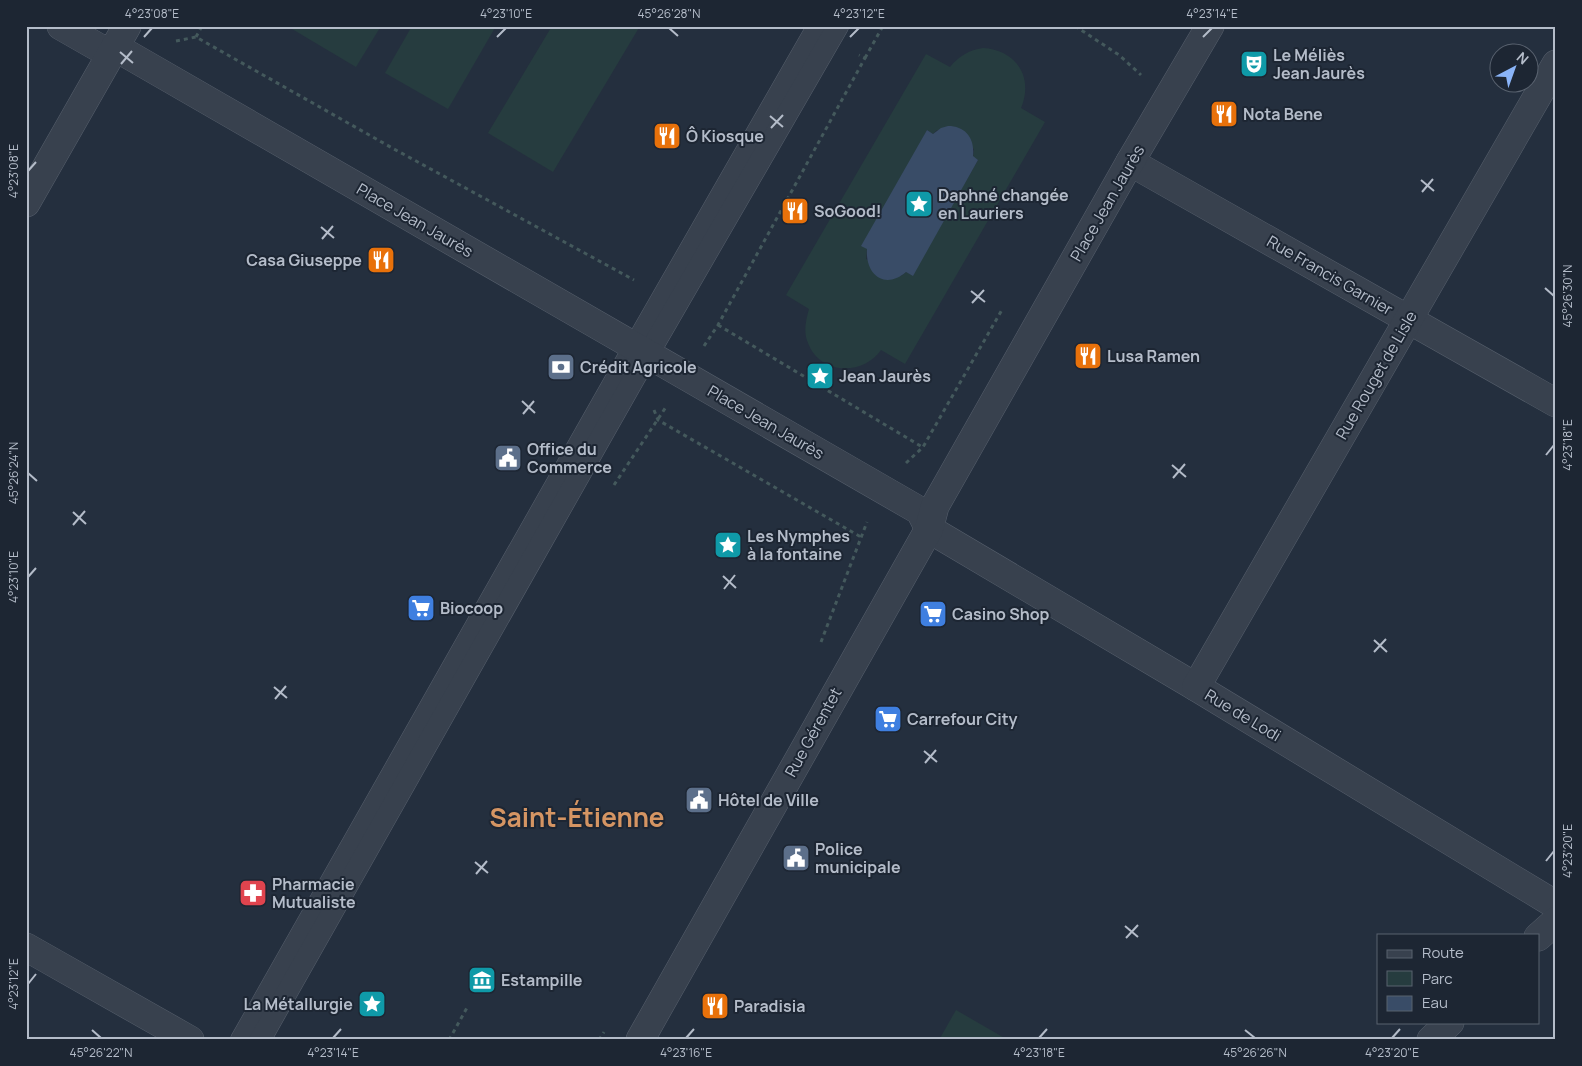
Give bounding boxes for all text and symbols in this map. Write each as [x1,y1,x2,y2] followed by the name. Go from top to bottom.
[125,5,179,22] text: 4°23'08"E
[480,5,532,22] text: 4°23'10"E
[638,5,700,22] text: 45°26'28"N
[833,5,885,22] text: 4°23'12"E
[1186,5,1238,22] text: 4°23'14"E
[1490,42,1540,92] north arrow
[1273,44,1365,84] place label: Le Méliès Jean Jaurès
[1513,47,1533,68] text: N
[1239,49,1269,79] theatre icon: Le Méliès Jean Jaurès
[1209,99,1239,129] restaurant icon: Nota Bene
[1243,103,1323,125] place label: Nota Bene
[652,121,682,151] restaurant icon: Ô Kiosque
[686,125,764,147] place label: Ô Kiosque
[1065,141,1149,265] street label: Place Jean Jaurès
[5,144,22,198] text: 4°23'08"E
[353,178,477,262] street label: Place Jean Jaurès
[938,184,1069,224] place label: Daphné changée en Lauriers
[904,189,934,219] place icon: Daphné changée en Lauriers
[780,196,810,226] restaurant icon: SoGood!
[814,200,882,222] place label: SoGood!
[1263,230,1397,320] street label: Rue Francis Garnier
[366,245,396,275] restaurant icon: Casa Giuseppe
[246,249,362,271] place label: Casa Giuseppe
[1559,264,1576,328] text: 45°26'30"N
[1330,307,1422,443] street label: Rue Rouget de Lisle
[1073,341,1103,371] restaurant icon: Lusa Ramen
[1107,345,1200,367] place label: Lusa Ramen
[546,352,576,382] bank icon: Crédit Agricole
[580,356,697,378] place label: Crédit Agricole
[805,361,835,391] place icon: Jean Jaurès
[839,365,931,387] place label: Jean Jaurès
[704,380,828,464] street label: Place Jean Jaurès
[1559,419,1576,471] text: 4°23'18"E
[527,438,612,478] place label: Office du Commerce
[5,442,22,504] text: 45°26'24"N
[493,443,523,473] public building icon: Office du Commerce
[747,525,850,565] place label: Les Nymphes à la fontaine
[713,530,743,560] place icon: Les Nymphes à la fontaine
[5,551,22,603] text: 4°23'10"E
[406,593,436,623] supermarket icon: Biocoop
[440,597,503,619] place label: Biocoop
[918,599,948,629] supermarket icon: Casino Shop
[952,603,1050,625] place label: Casino Shop
[779,683,847,781] street label: Rue Gérentet
[1201,684,1285,746] street label: Rue de Lodi
[873,704,903,734] supermarket icon: Carrefour City
[907,708,1017,730] place label: Carrefour City
[684,785,714,815] public building icon: Hôtel de Ville
[718,789,819,811] place label: Hôtel de Ville
[490,799,664,835] district label: Saint-Étienne
[1559,824,1576,878] text: 4°23'20"E
[815,838,901,878] place label: Police municipale
[781,843,811,873] public building icon: Police municipale
[272,873,356,913] place label: Pharmacie Mutualiste
[238,878,268,908] pharmacy icon: Pharmacie Mutualiste
[1377,934,1540,1024] legend
[1422,942,1464,963] text: Route
[5,958,22,1010] text: 4°23'12"E
[467,965,497,995] museum icon: Estampille
[1422,968,1453,989] text: Parc
[501,969,583,991] place label: Estampille
[357,989,387,1019] place icon: La Métallurgie
[700,991,730,1021] restaurant icon: Paradisia
[1422,992,1448,1013] text: Eau
[244,993,353,1015] place label: La Métallurgie
[734,995,805,1017] place label: Paradisia
[70,1044,132,1061] text: 45°26'22"N
[307,1044,359,1061] text: 4°23'14"E
[660,1044,712,1061] text: 4°23'16"E
[1013,1044,1065,1061] text: 4°23'18"E
[1223,1044,1287,1061] text: 45°26'26"N
[1365,1044,1419,1061] text: 4°23'20"E

